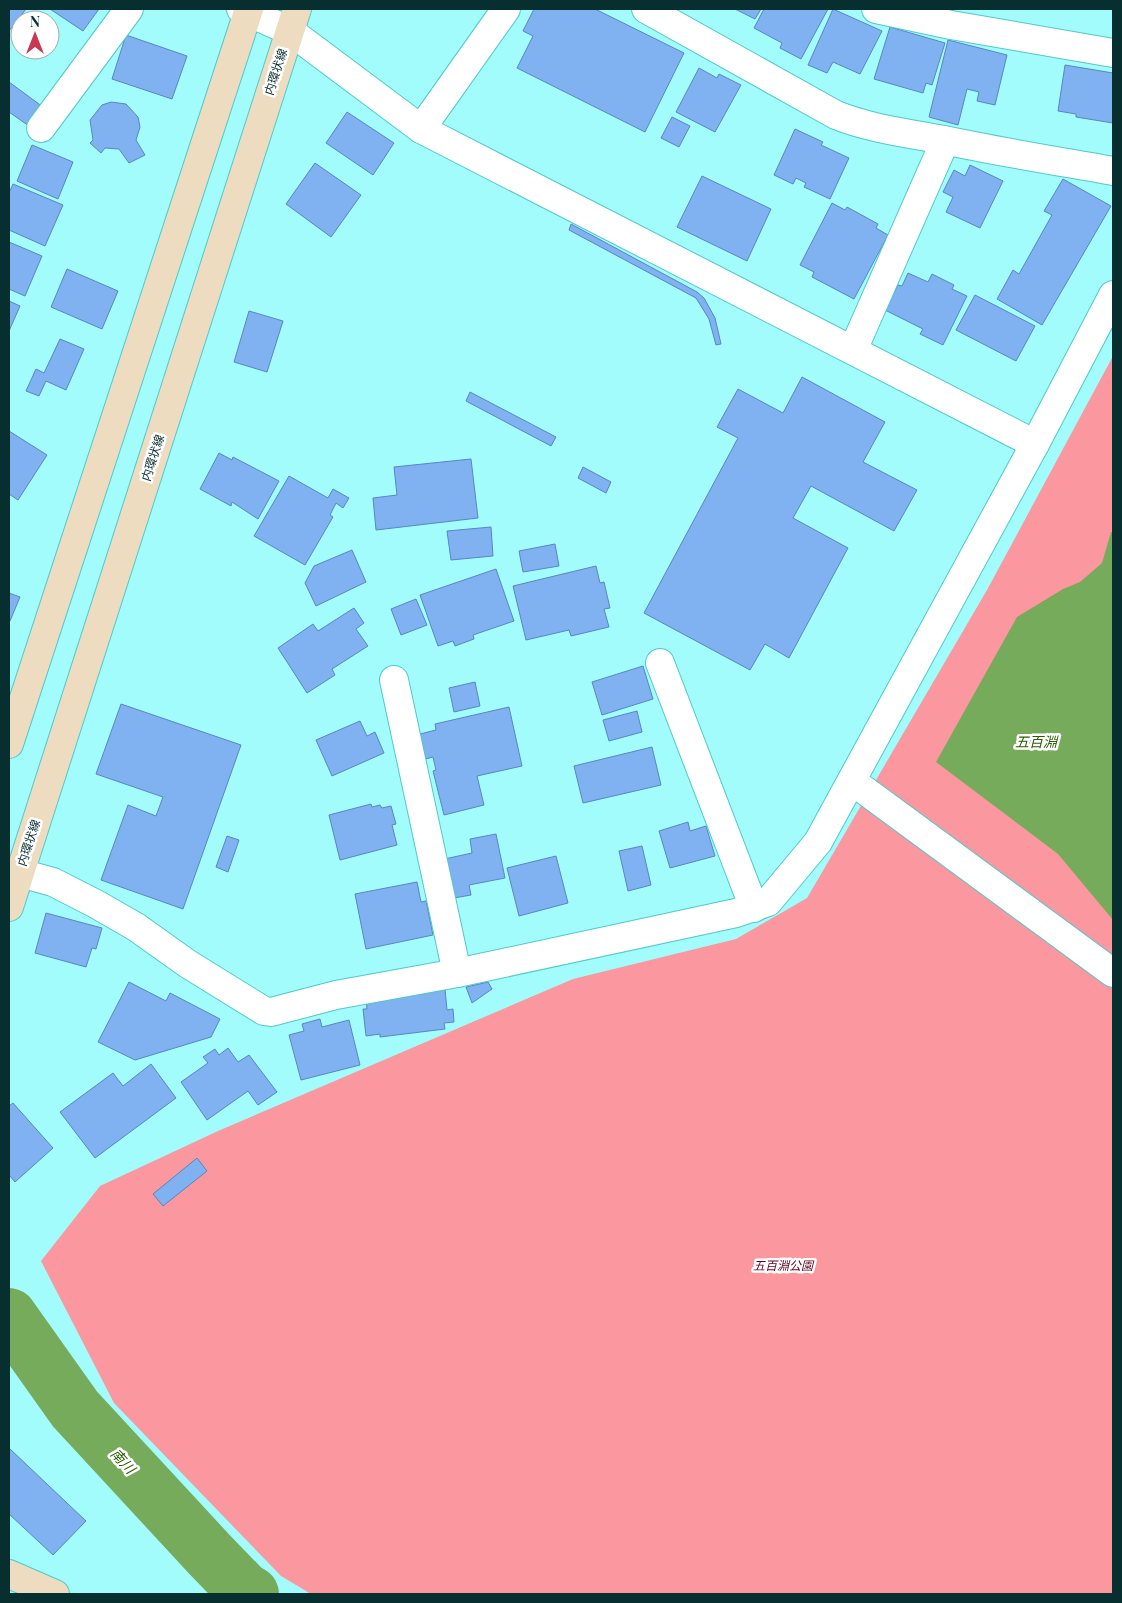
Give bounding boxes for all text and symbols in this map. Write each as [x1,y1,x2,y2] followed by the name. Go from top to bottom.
[10,10,60,60] north arrow
[30,12,40,31] text: N
[260,46,290,97] street label: 内環状線
[137,432,167,483] street label: 内環状線
[1015,732,1059,751] water label: 五百淵
[13,817,43,868] street label: 内環状線
[753,1257,815,1273] park label: 五百淵公園
[107,1444,141,1479] water label: 南川

